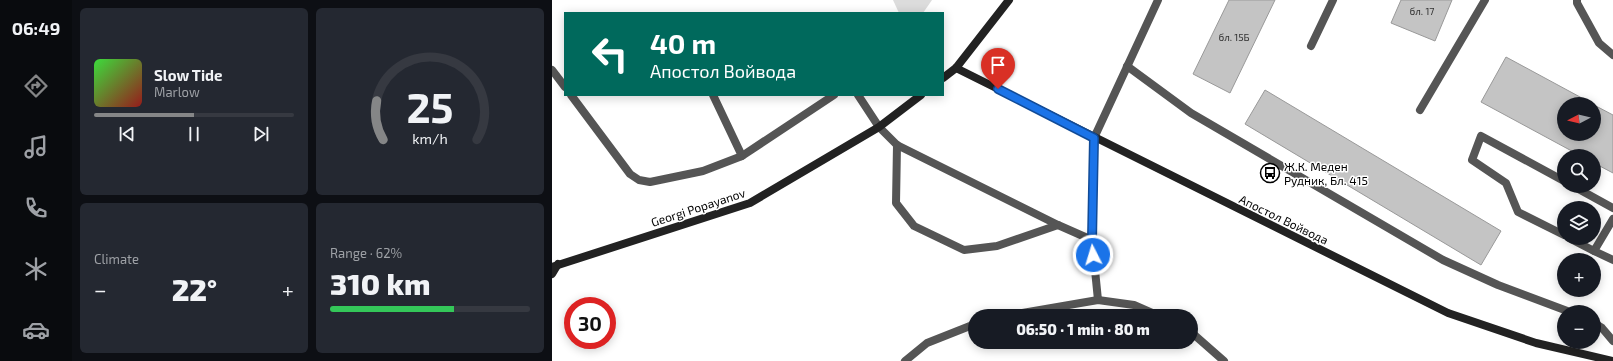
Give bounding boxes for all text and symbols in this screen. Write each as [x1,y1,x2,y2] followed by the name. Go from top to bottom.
[1410,5,1434,17] house number: бл. 17
[12,17,60,39] text: 06:49
[650,26,716,60] text: 40 m
[584,28,636,80] icon: left
[1218,31,1250,43] house number: бл. 15Б
[981,48,1015,89] pin
[987,54,1009,76] icon: arrive
[650,60,796,82] text: Апостол Войвода
[154,66,222,84] text: Slow Tide
[22,72,50,100] icon: directions
[406,80,454,130] text: 25
[154,84,200,100] text: Marlow
[1557,97,1601,141] north arrow
[1557,97,1601,349] map controls
[116,123,138,145] icon: previous
[183,123,205,145] icon: pause
[250,123,272,145] icon: next
[412,129,448,146] text: km/h
[22,133,50,161] icon: music
[1557,149,1601,193] button: search
[1284,159,1368,188] place label: Ж.К. Меден Рудник, Бл. 415
[1259,162,1281,184] bus stop icon: Ж.К. Меден Рудник, Бл. 415
[649,185,747,229] street label: Georgi Popayanov
[1237,191,1331,247] street label: Апостол Войвода
[22,194,50,222] icon: phone
[1557,201,1601,245] button: layers
[1072,234,1114,276] position arrow
[330,245,402,261] text: Range · 62%
[94,251,139,267] text: Climate
[1557,253,1601,297] button: +
[22,255,50,283] icon: climate
[330,265,431,301] text: 310 km
[172,271,217,307] text: 22°
[94,276,107,302] text: −
[282,276,294,302] text: +
[564,297,616,349] speed limit sign: 30
[1557,305,1601,349] button: −
[22,316,50,344] icon: car
[1016,320,1150,338] text: 06:50 · 1 min · 80 m

